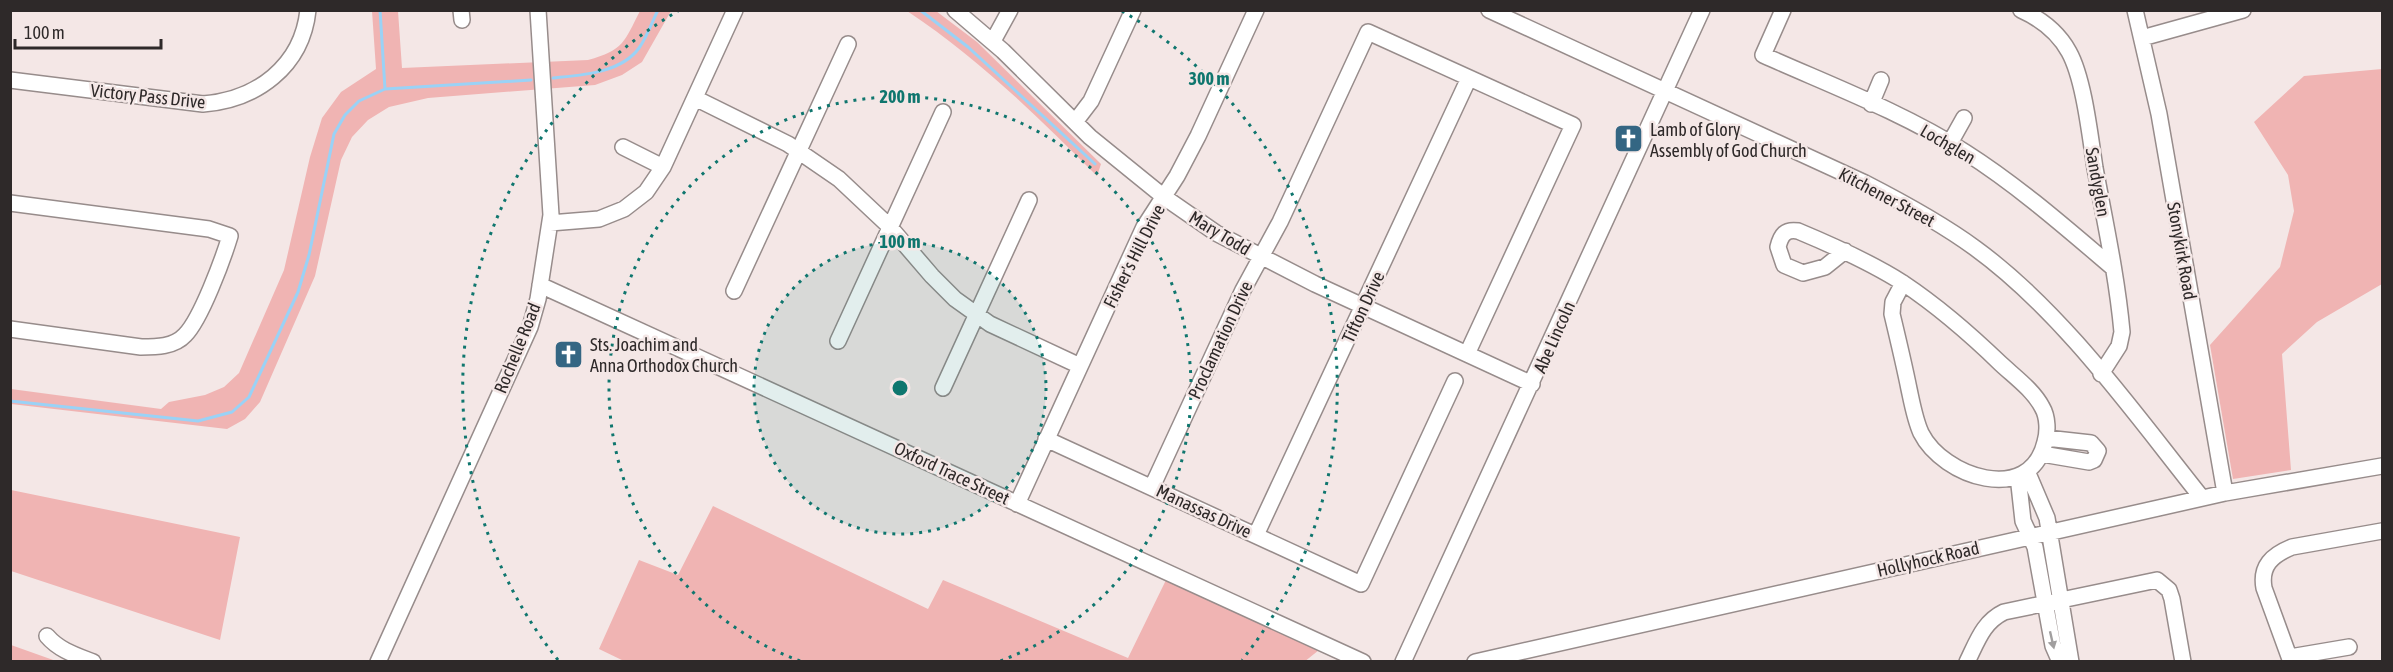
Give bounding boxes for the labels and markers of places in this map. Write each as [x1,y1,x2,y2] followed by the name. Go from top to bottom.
[1650,119,1807,161] place label: Lamb of Glory Assembly of God Church
[1613,123,1645,155] church icon: Lamb of Glory Assembly of God Church
[590,334,738,376] place label: Sts. Joachim and Anna Orthodox Church
[553,338,585,370] church icon: Sts. Joachim and Anna Orthodox Church
[890,378,910,398] centre of rings

